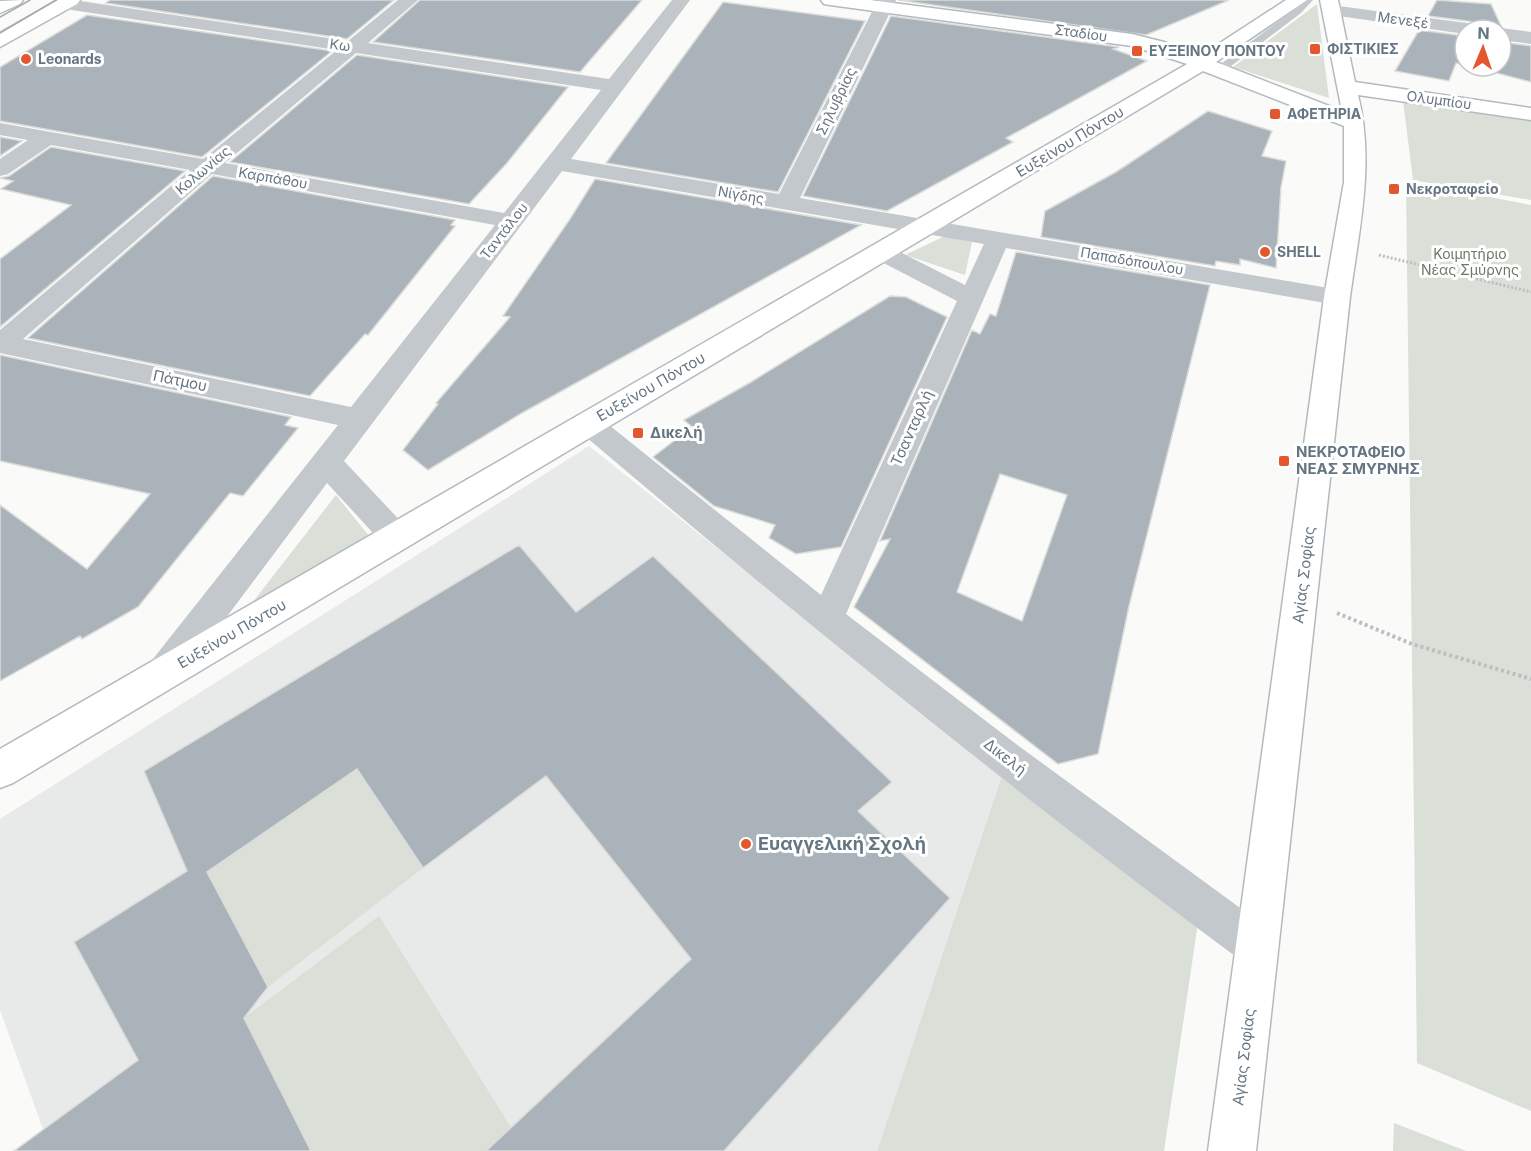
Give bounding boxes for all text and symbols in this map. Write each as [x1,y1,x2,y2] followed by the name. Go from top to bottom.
[1377,8,1430,31] street label: Μενεξέ
[1453,18,1513,78] north arrow
[1054,20,1108,45] street label: Σταδίου
[1477,23,1490,43] text: N
[329,35,351,54] street label: Κω
[1327,40,1399,57] place label: ΦΙΣΤΙΚΙΕΣ
[1149,42,1285,59] place label: ΕΥΞΕΙΝΟΥ ΠΟΝΤΟΥ
[1308,42,1322,56] marker: ΦΙΣΤΙΚΙΕΣ
[1130,44,1144,58] marker: ΕΥΞΕΙΝΟΥ ΠΟΝΤΟΥ
[38,50,102,67] place label: Leonards
[19,52,33,66] marker: Leonards
[812,64,859,137] street label: Σηλυβρίας
[1406,87,1473,112] street label: Ολυμπίου
[1012,102,1127,181] street label: Ευξείνου Πόντου
[1287,105,1362,122] place label: ΑΦΕΤΗΡΙΑ
[1268,107,1282,121] marker: ΑΦΕΤΗΡΙΑ
[172,142,234,197] street label: Κολωνίας
[237,163,309,192] street label: Καρπάθου
[1406,180,1499,197] place label: Νεκροταφείο
[717,182,766,207] street label: Νίγδης
[1387,182,1401,196] marker: Νεκροταφείο
[476,199,531,262] street label: Ταντάλου
[1079,243,1185,278] street label: Παπαδόπουλου
[1277,243,1321,260] place label: SHELL
[1258,245,1272,259] marker: SHELL
[1421,245,1519,278] park label: Κοιμητήριο Νέας Σμύρνης
[593,348,709,425] street label: Ευξείνου Πόντου
[151,366,209,395] street label: Πάτμου
[886,387,937,469] street label: Τσανταρλή
[650,423,703,442] place label: Δικελή
[631,426,645,440] marker: Δικελή
[1296,442,1420,478] place label: ΝΕΚΡΟΤΑΦΕΙΟ ΝΕΑΣ ΣΜΥΡΝΗΣ
[1277,454,1291,468] marker: ΝΕΚΡΟΤΑΦΕΙΟ ΝΕΑΣ ΣΜΥΡΝΗΣ
[1288,525,1319,625] street label: Αγίας Σοφίας
[174,595,290,672] street label: Ευξείνου Πόντου
[980,734,1030,779] street label: Δικελή
[758,833,926,854] place label: Ευαγγελική Σχολή
[739,837,753,851] marker: Ευαγγελική Σχολή
[1228,1007,1259,1107] street label: Αγίας Σοφίας

